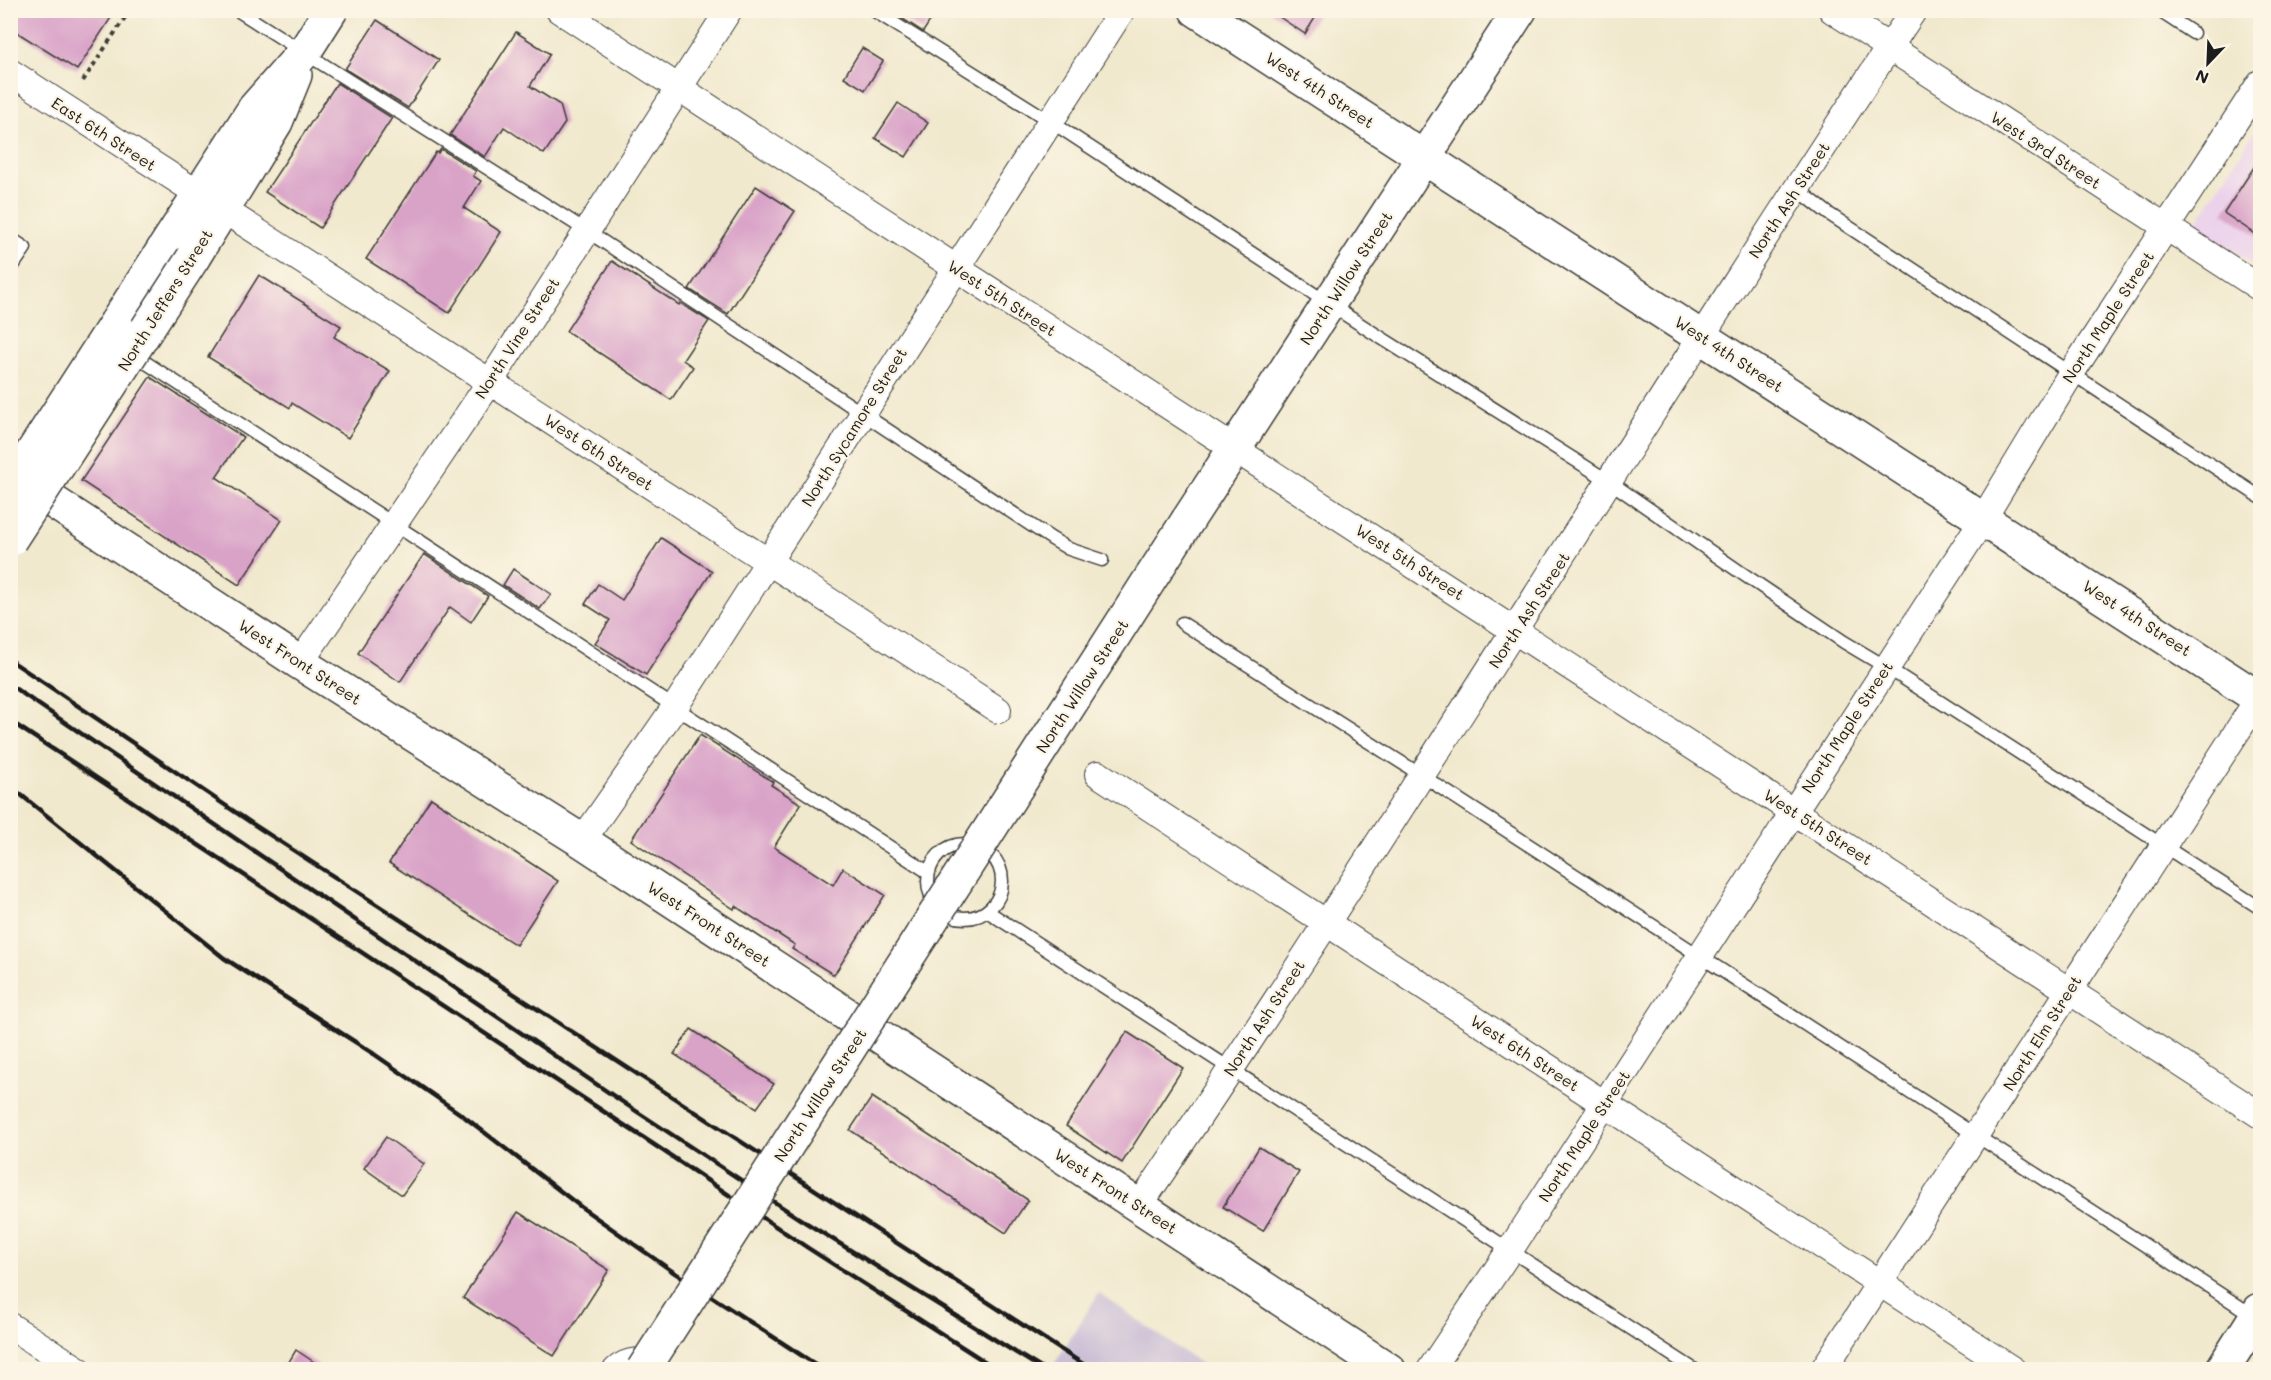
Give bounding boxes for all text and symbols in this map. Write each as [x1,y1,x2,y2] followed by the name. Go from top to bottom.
[2178,33,2238,93] north arrow
[1262,47,1379,133] street label: West 4th Street
[2192,65,2212,89] text: N
[48,92,161,175] street label: East 6th Street
[1987,106,2105,193] street label: West 3rd Street
[1743,138,1834,262] street label: North Ash Street
[1294,207,1397,349] street label: North Willow Street
[112,225,217,375] street label: North Jeffers Street
[2057,247,2158,387] street label: North Maple Street
[944,255,1061,341] street label: West 5th Street
[470,273,564,402] street label: North Vine Street
[1671,311,1788,397] street label: West 4th Street
[796,343,911,510] street label: North Sycamore Street
[541,409,658,495] street label: West 6th Street
[1352,519,1469,605] street label: West 5th Street
[1483,548,1574,672] street label: North Ash Street
[2079,575,2196,661] street label: West 4th Street
[235,614,366,709] street label: West Front Street
[1030,615,1133,757] street label: North Willow Street
[1796,657,1897,797] street label: North Maple Street
[1760,784,1877,870] street label: West 5th Street
[644,876,775,971] street label: West Front Street
[1218,956,1309,1080] street label: North Ash Street
[1998,971,2086,1094] street label: North Elm Street
[1467,1010,1584,1096] street label: West 6th Street
[768,1024,871,1166] street label: North Willow Street
[1533,1066,1634,1206] street label: North Maple Street
[1051,1143,1182,1238] street label: West Front Street

